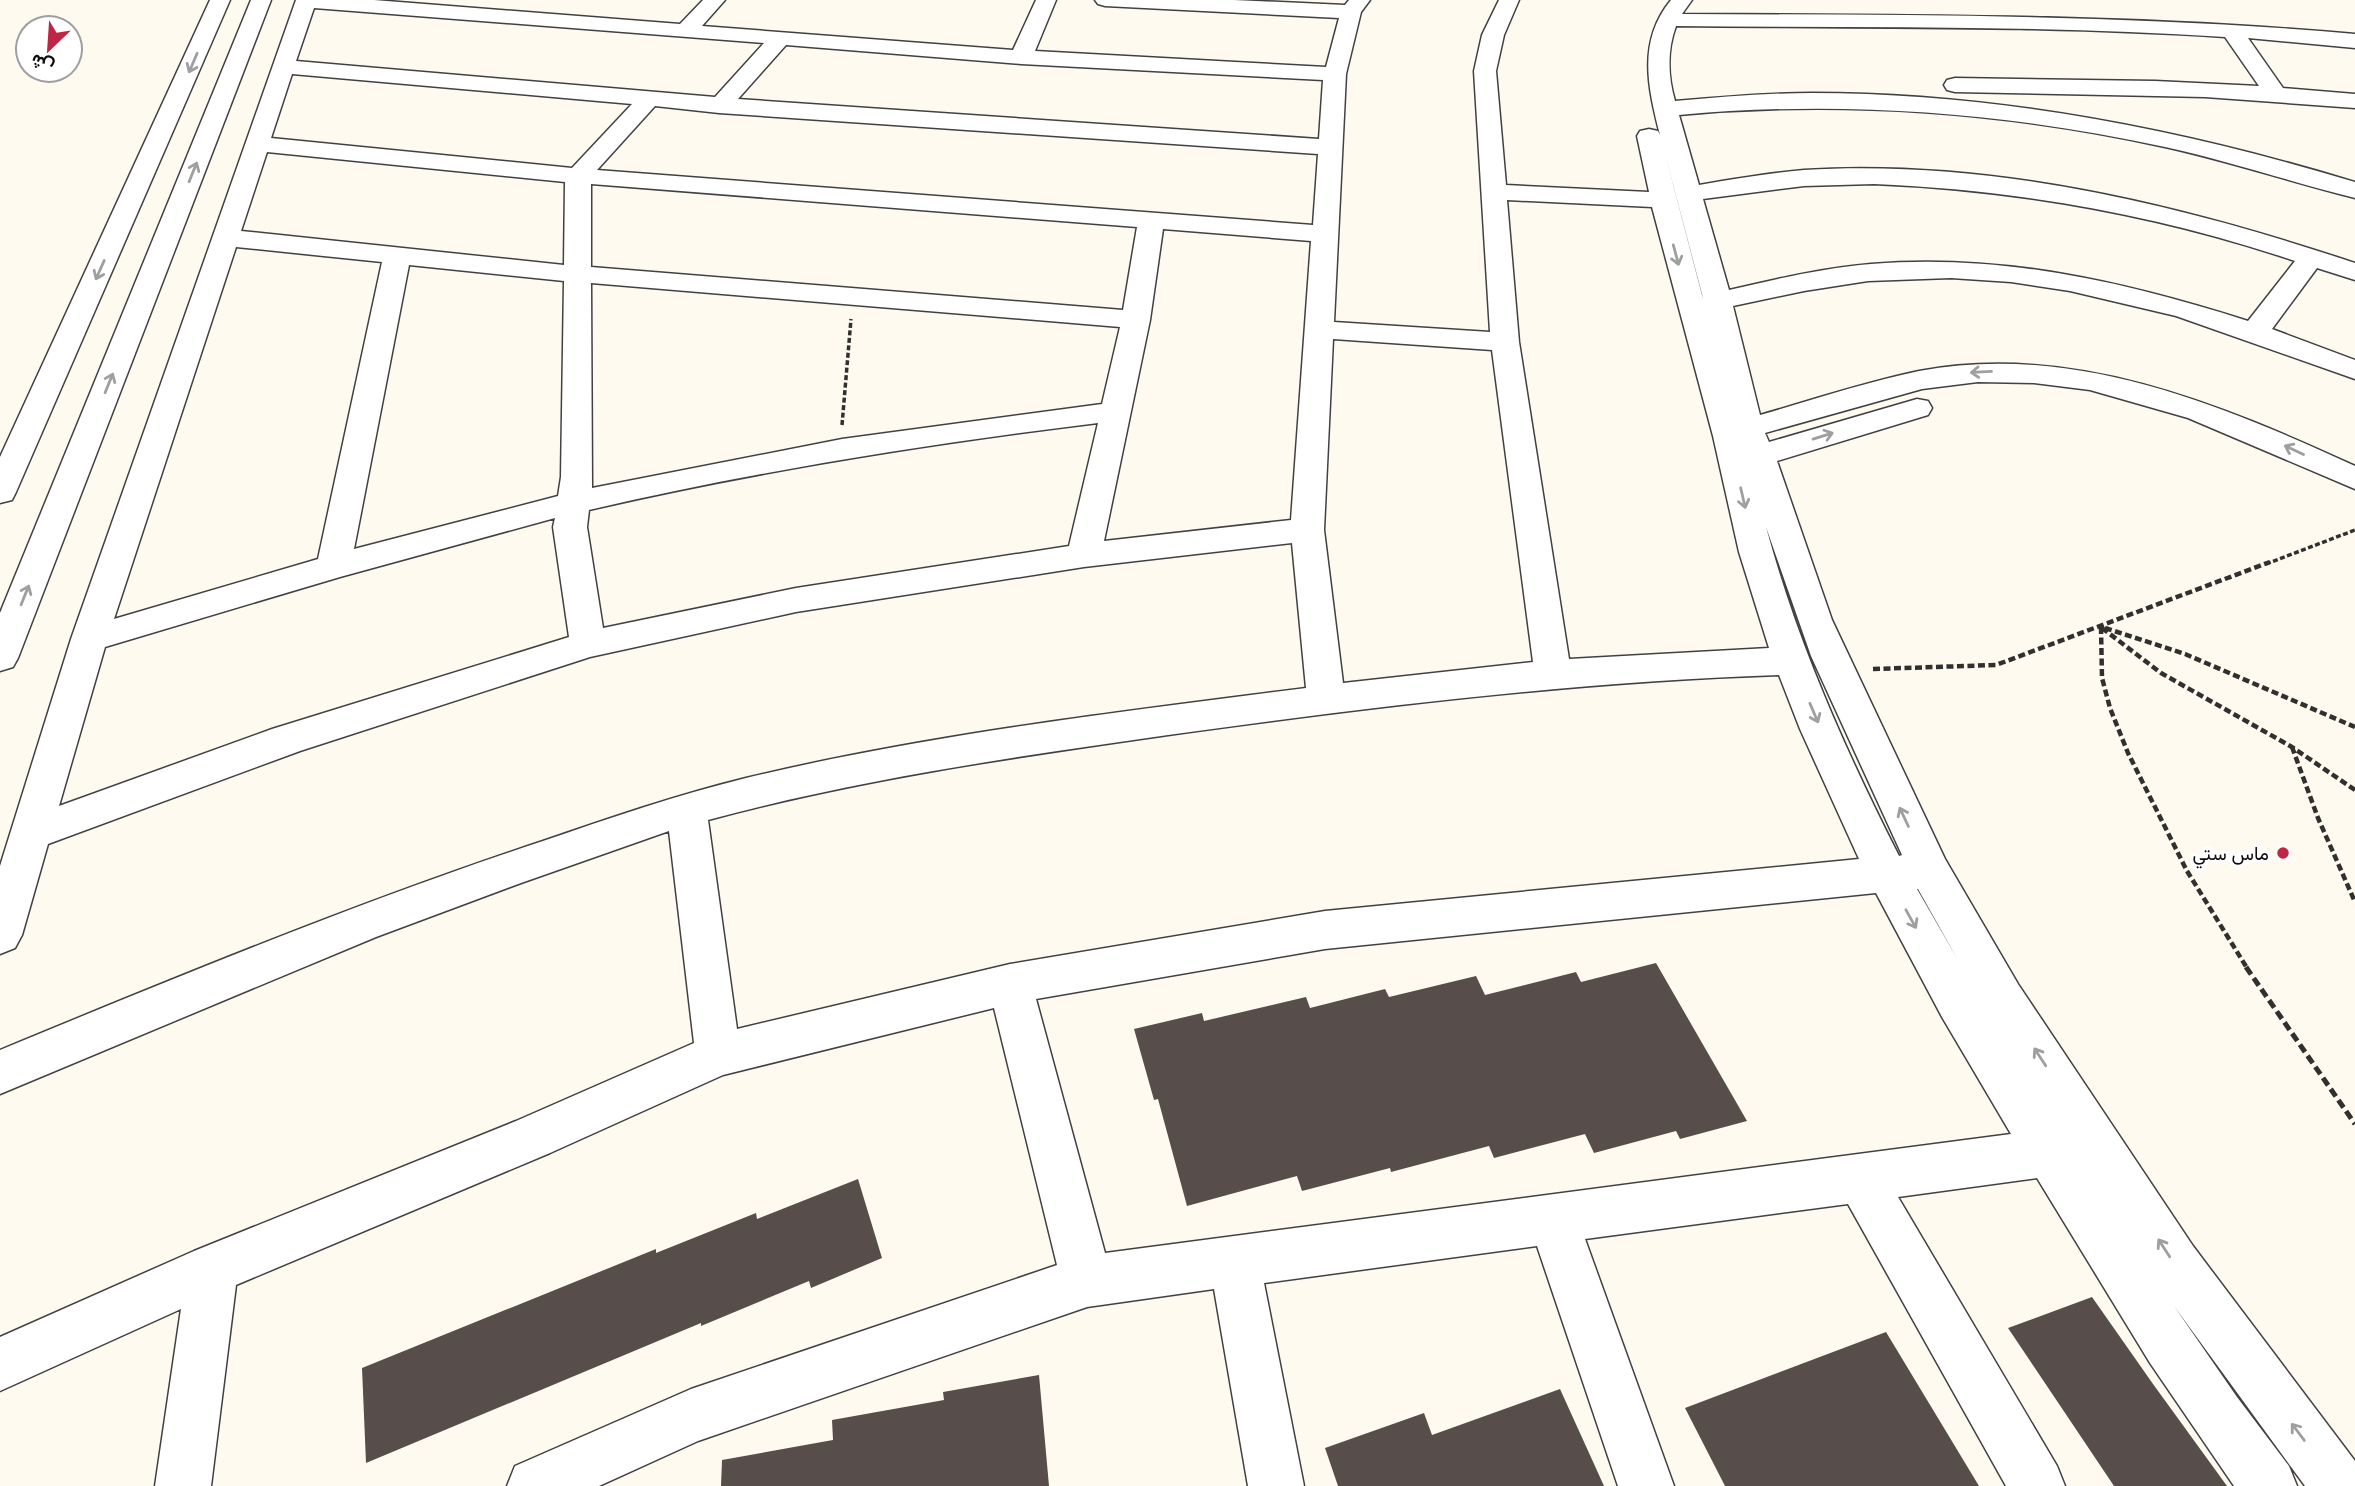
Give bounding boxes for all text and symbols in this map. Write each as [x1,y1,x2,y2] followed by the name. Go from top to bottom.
[14,14,84,84] north arrow
[27,49,57,79] text: ش
[186,51,199,73] one-way arrow
[187,161,200,183] one-way arrow
[1670,243,1683,266] one-way arrow
[93,259,106,280] one-way arrow
[1970,366,1993,379] one-way arrow
[104,373,117,395] one-way arrow
[1812,429,1834,442] one-way arrow
[2283,442,2304,455] one-way arrow
[1736,486,1750,509] one-way arrow
[20,584,33,606] one-way arrow
[1808,702,1821,724] one-way arrow
[1897,807,1910,828] one-way arrow
[2193,842,2269,869] place label: ماس ستي
[2275,845,2291,861] marker: ماس ستي
[1905,908,1918,929] one-way arrow
[2033,1048,2048,1067] one-way arrow
[2157,1238,2171,1258] one-way arrow
[2290,1423,2305,1442] one-way arrow

